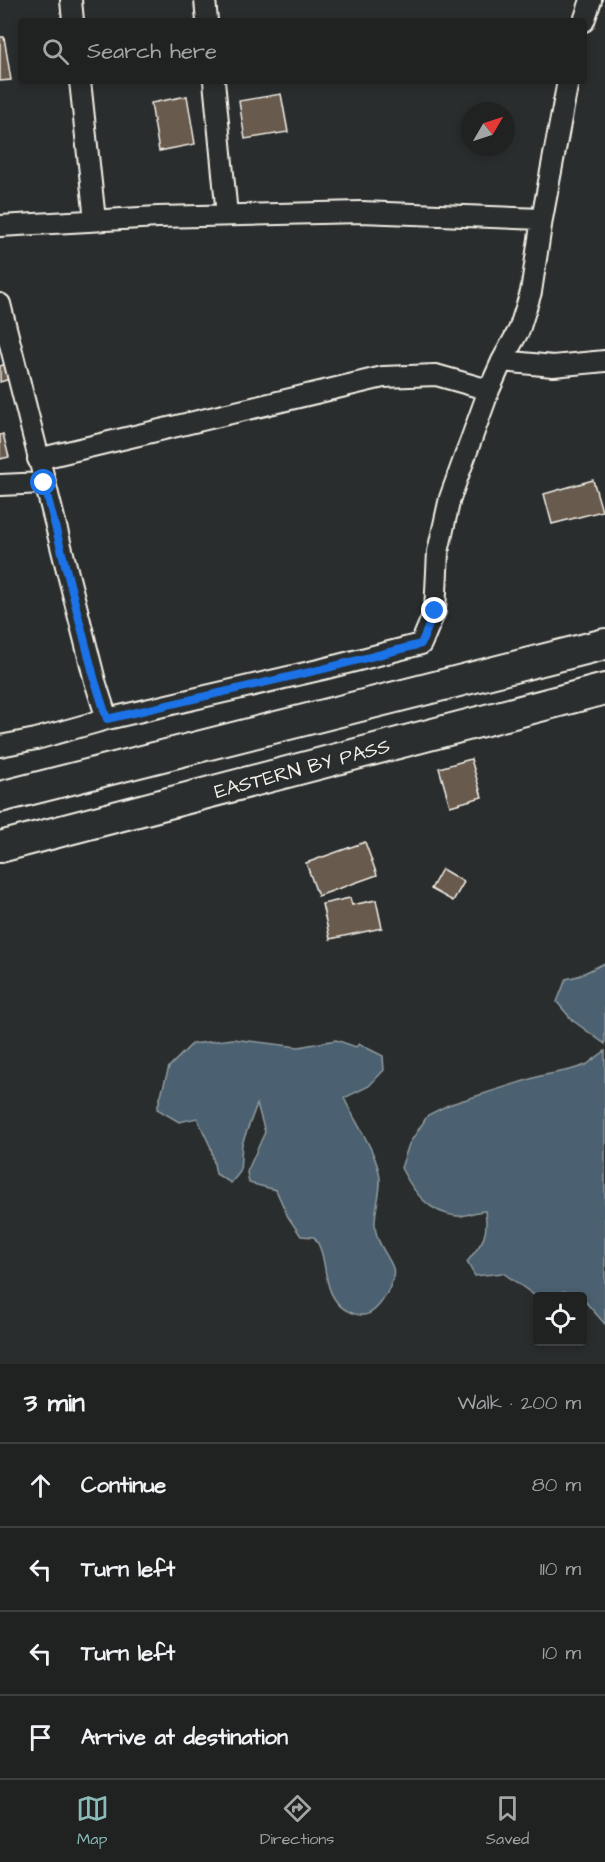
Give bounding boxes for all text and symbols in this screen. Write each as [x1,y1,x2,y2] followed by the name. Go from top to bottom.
[18,18,587,84] search box
[39,35,72,68] icon: search
[87,36,217,67] text: Search here
[461,102,515,156] north arrow
[30,469,56,495] route start
[421,597,447,623] route end
[211,732,393,806] street label: EASTERN BY PASS
[533,1292,587,1346] map controls
[533,1292,587,1346] button: locate
[24,1385,85,1421] text: 3 min
[458,1389,581,1417] text: Walk · 200 m
[24,1469,57,1502] icon: ahead
[81,1470,166,1501] text: Continue
[532,1471,581,1499] text: 80 m
[24,1553,57,1586] icon: left
[81,1554,175,1585] text: Turn left
[540,1555,581,1583] text: 110 m
[24,1637,57,1670] icon: left
[81,1638,175,1669] text: Turn left
[542,1639,581,1667] text: 10 m
[24,1721,57,1754] icon: arrive
[81,1722,288,1753] text: Arrive at destination
[76,1792,109,1850] tab: Map
[260,1792,334,1850] tab: Directions
[486,1792,529,1850] tab: Saved

